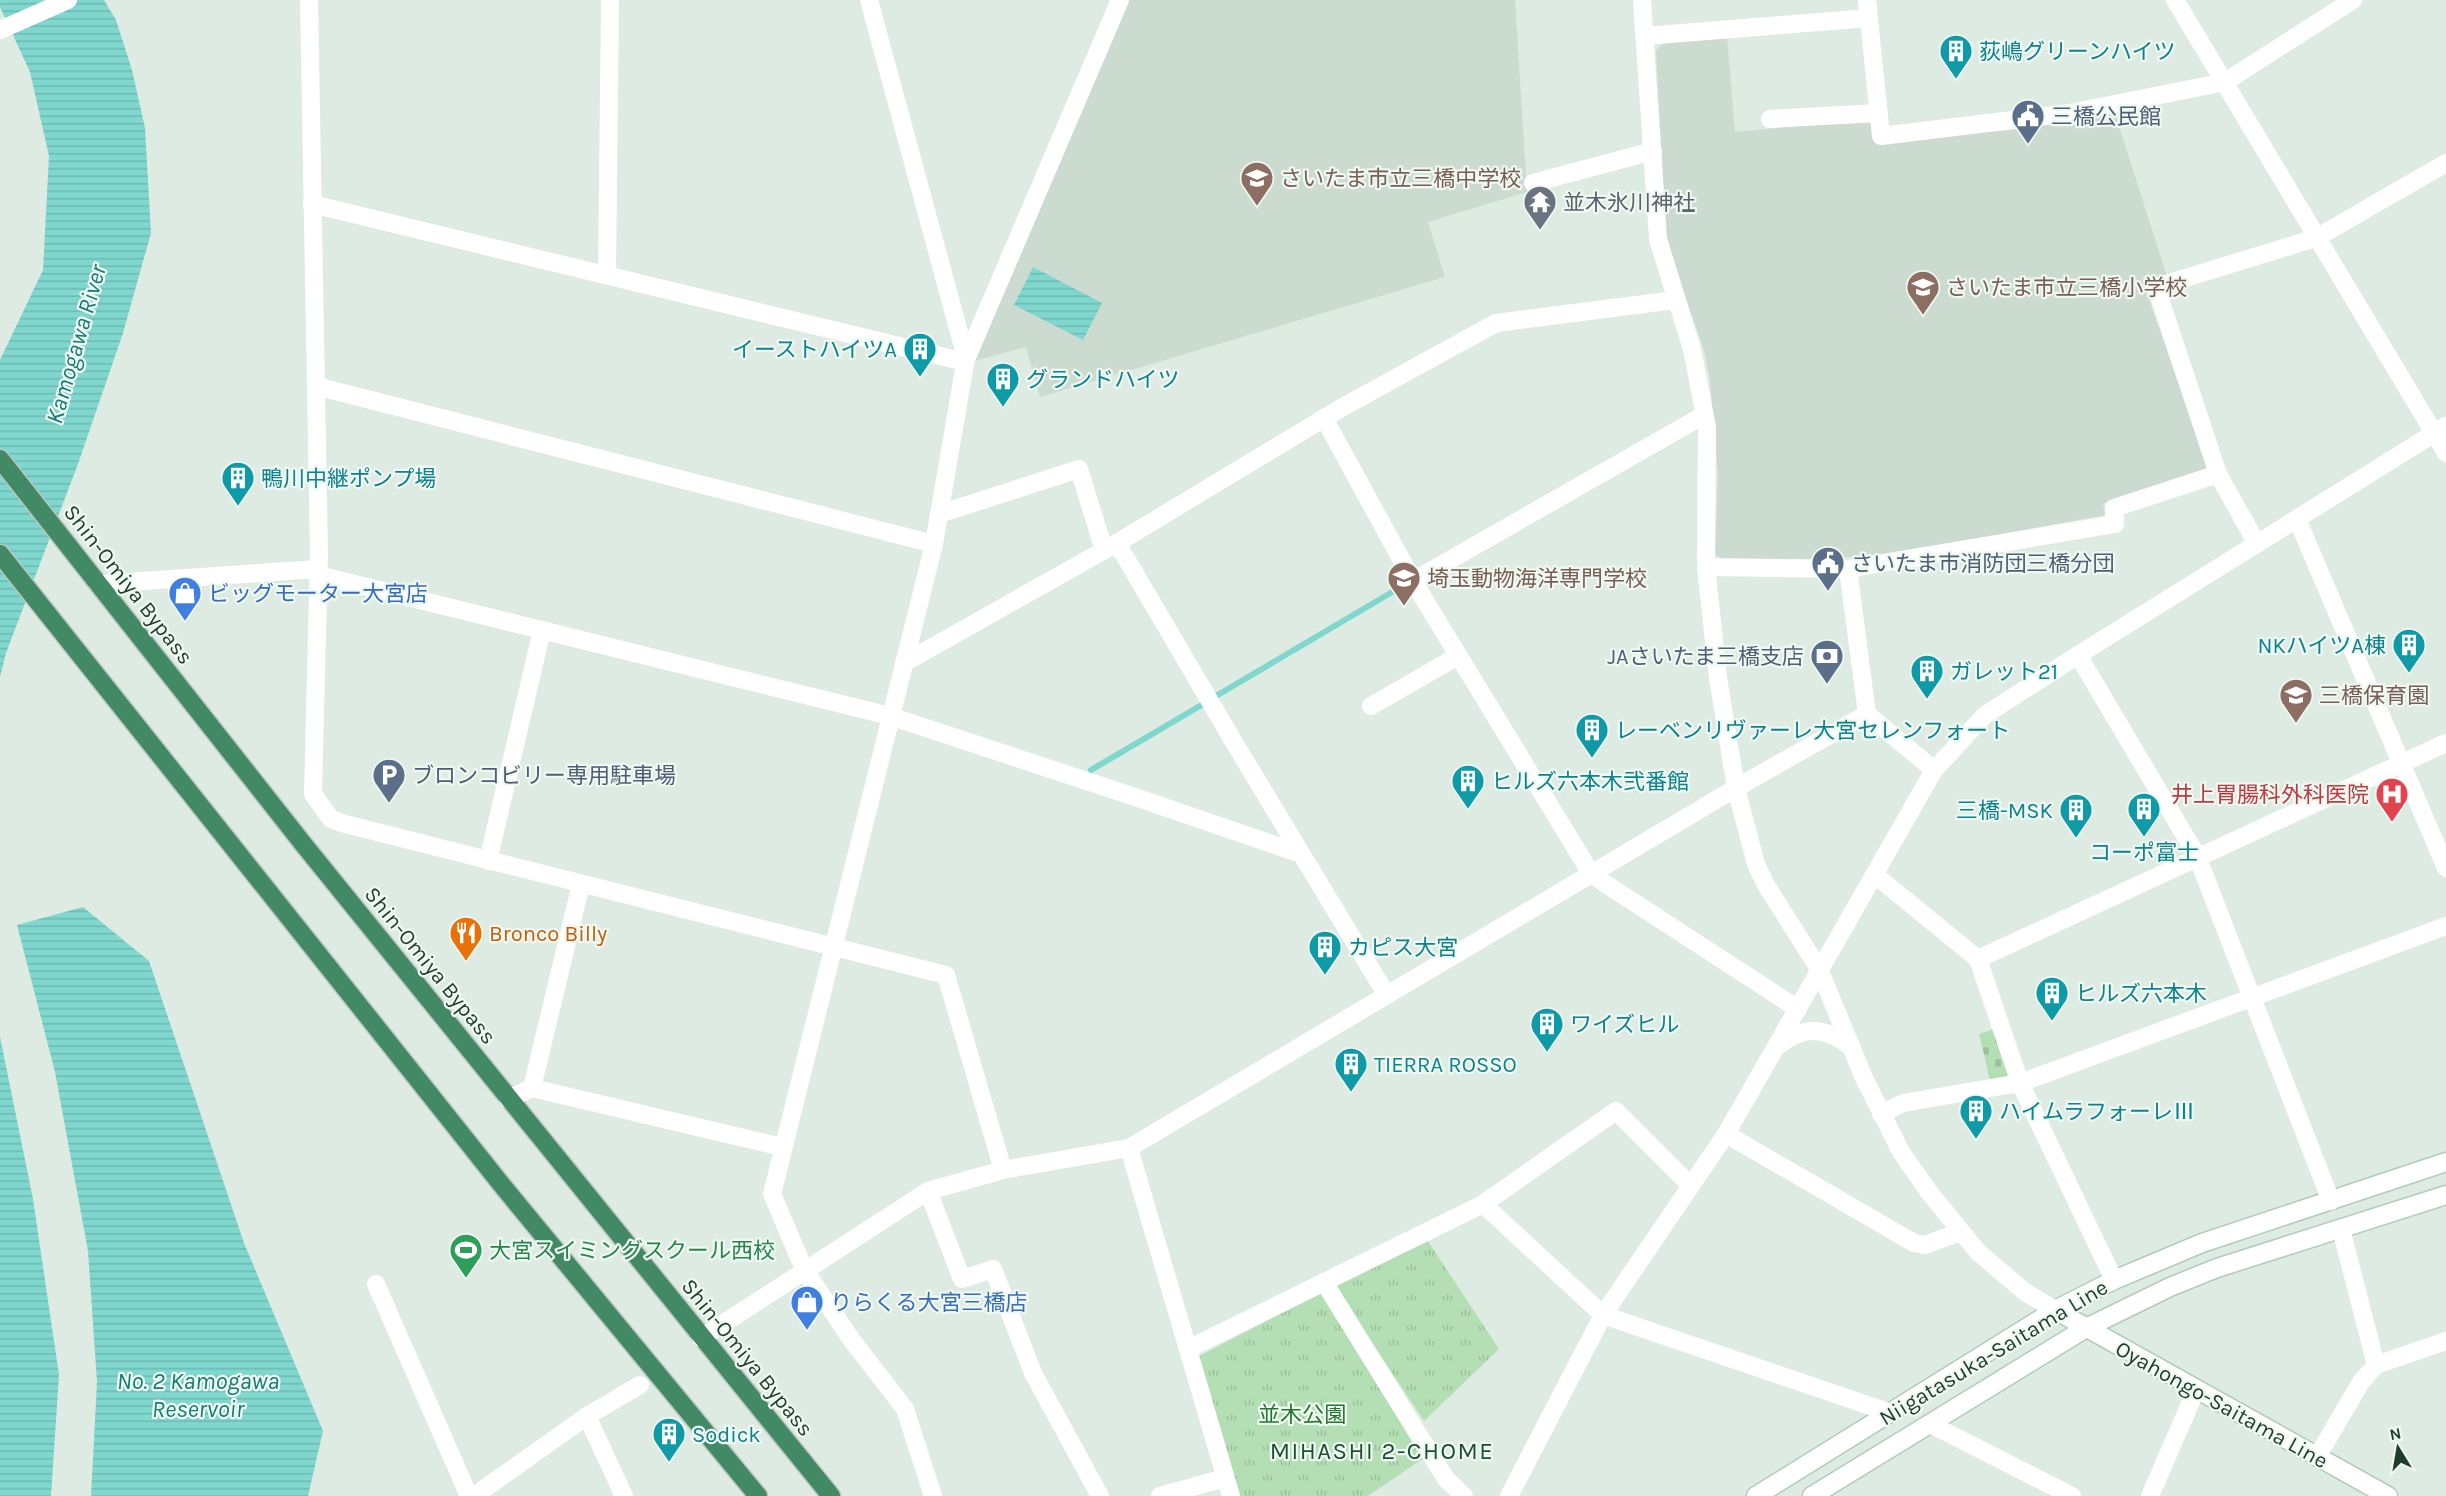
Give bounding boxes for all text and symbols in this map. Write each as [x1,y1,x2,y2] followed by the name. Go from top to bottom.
[1938,33,1974,80] building icon: 荻嶋グリーンハイツ
[1979,39,2175,65] place label: 荻嶋グリーンハイツ
[2010,98,2046,145] public building icon: 三橋公民館
[2051,104,2161,130] place label: 三橋公民館
[1239,160,1275,207] school or university icon: さいたま市立三橋中学校
[1280,166,1521,192] place label: さいたま市立三橋中学校
[1522,184,1558,231] temple icon: 並木氷川神社
[1563,190,1695,216] place label: 並木氷川神社
[40,260,112,427] water label: Kamogawa River
[1905,269,1941,316] school or university icon: さいたま市立三橋小学校
[1946,275,2187,301] place label: さいたま市立三橋小学校
[902,331,938,378] building icon: イーストハイツA
[732,337,897,363] place label: イーストハイツA
[985,361,1021,408] building icon: グランドハイツ
[1026,367,1180,393] place label: グランドハイツ
[220,460,256,507] building icon: 鴨川中継ポンプ場
[261,466,436,492] place label: 鴨川中継ポンプ場
[58,500,198,669] street label: Shin-Omiya Bypass
[1810,545,1846,592] public building icon: さいたま市消防団三橋分団
[1851,551,2114,577] place label: さいたま市消防団三橋分団
[1386,560,1422,607] school or university icon: 埼玉動物海洋専門学校
[1427,566,1647,592] place label: 埼玉動物海洋専門学校
[167,575,203,622] shop icon: ビッグモーター大宮店
[208,581,428,607] place label: ビッグモーター大宮店
[2391,627,2427,674] building icon: NKハイツA棟
[2257,633,2386,659] place label: NKハイツA棟
[1809,638,1845,685] bank icon: JAさいたま三橋支店
[1607,644,1804,670] place label: JAさいたま三橋支店
[1909,653,1945,700] building icon: ガレット21
[1950,659,2058,685] place label: ガレット21
[2278,677,2314,724] school or university icon: 三橋保育園
[2319,683,2429,709] place label: 三橋保育園
[1574,712,1610,759] building icon: レーベンリヴァーレ大宮セレンフォート
[1615,718,2010,744] place label: レーベンリヴァーレ大宮セレンフォート
[371,757,407,804] parking icon: ブロンコビリー専用駐車場
[412,763,676,789] place label: ブロンコビリー専用駐車場
[1450,763,1486,810] building icon: ヒルズ六本木弐番館
[1491,769,1689,795] place label: ヒルズ六本木弐番館
[2374,776,2410,823] hospital icon: 井上胃腸科外科医院
[2171,782,2369,808] place label: 井上胃腸科外科医院
[2126,791,2162,838] building icon: コーポ富士
[2058,792,2094,839] building icon: 三橋-MSK
[1956,798,2053,824] place label: 三橋-MSK
[2089,840,2199,866] place label: コーポ富士
[359,882,502,1050] street label: Shin-Omiya Bypass
[448,915,484,962] restaurant icon: Bronco Billy
[489,921,607,947] place label: Bronco Billy
[1307,929,1343,976] building icon: カピス大宮
[1348,935,1458,961] place label: カピス大宮
[2034,975,2070,1022] building icon: ヒルズ六本木
[2075,981,2207,1007] place label: ヒルズ六本木
[1529,1006,1565,1053] building icon: ワイズヒル
[1570,1012,1679,1038] place label: ワイズヒル
[1333,1046,1369,1093] building icon: TIERRA ROSSO
[1374,1052,1517,1078] place label: TIERRA ROSSO
[1958,1093,1994,1140] building icon: ハイムラフォーレⅢ
[1999,1099,2195,1125] place label: ハイムラフォーレⅢ
[448,1232,484,1279] sports icon: 大宮スイミングスクール西校
[489,1238,775,1264] place label: 大宮スイミングスクール西校
[676,1274,819,1442] street label: Shin-Omiya Bypass
[1875,1274,2112,1431] street label: Niigatasuka-Saitama Line
[789,1284,825,1331] shop icon: りらくる大宮三橋店
[830,1290,1028,1316] place label: りらくる大宮三橋店
[2111,1336,2332,1474] street label: Oyahongo-Saitama Line
[117,1367,279,1423] water label: No. 2 Kamogawa Reservoir
[1258,1402,1346,1428] park label: 並木公園
[651,1416,687,1463] building icon: Sodick
[2368,1418,2428,1478] north arrow
[692,1422,761,1448] place label: Sodick
[2388,1423,2403,1444] text: N
[1270,1437,1494,1465] district label: MIHASHI 2-CHOME

